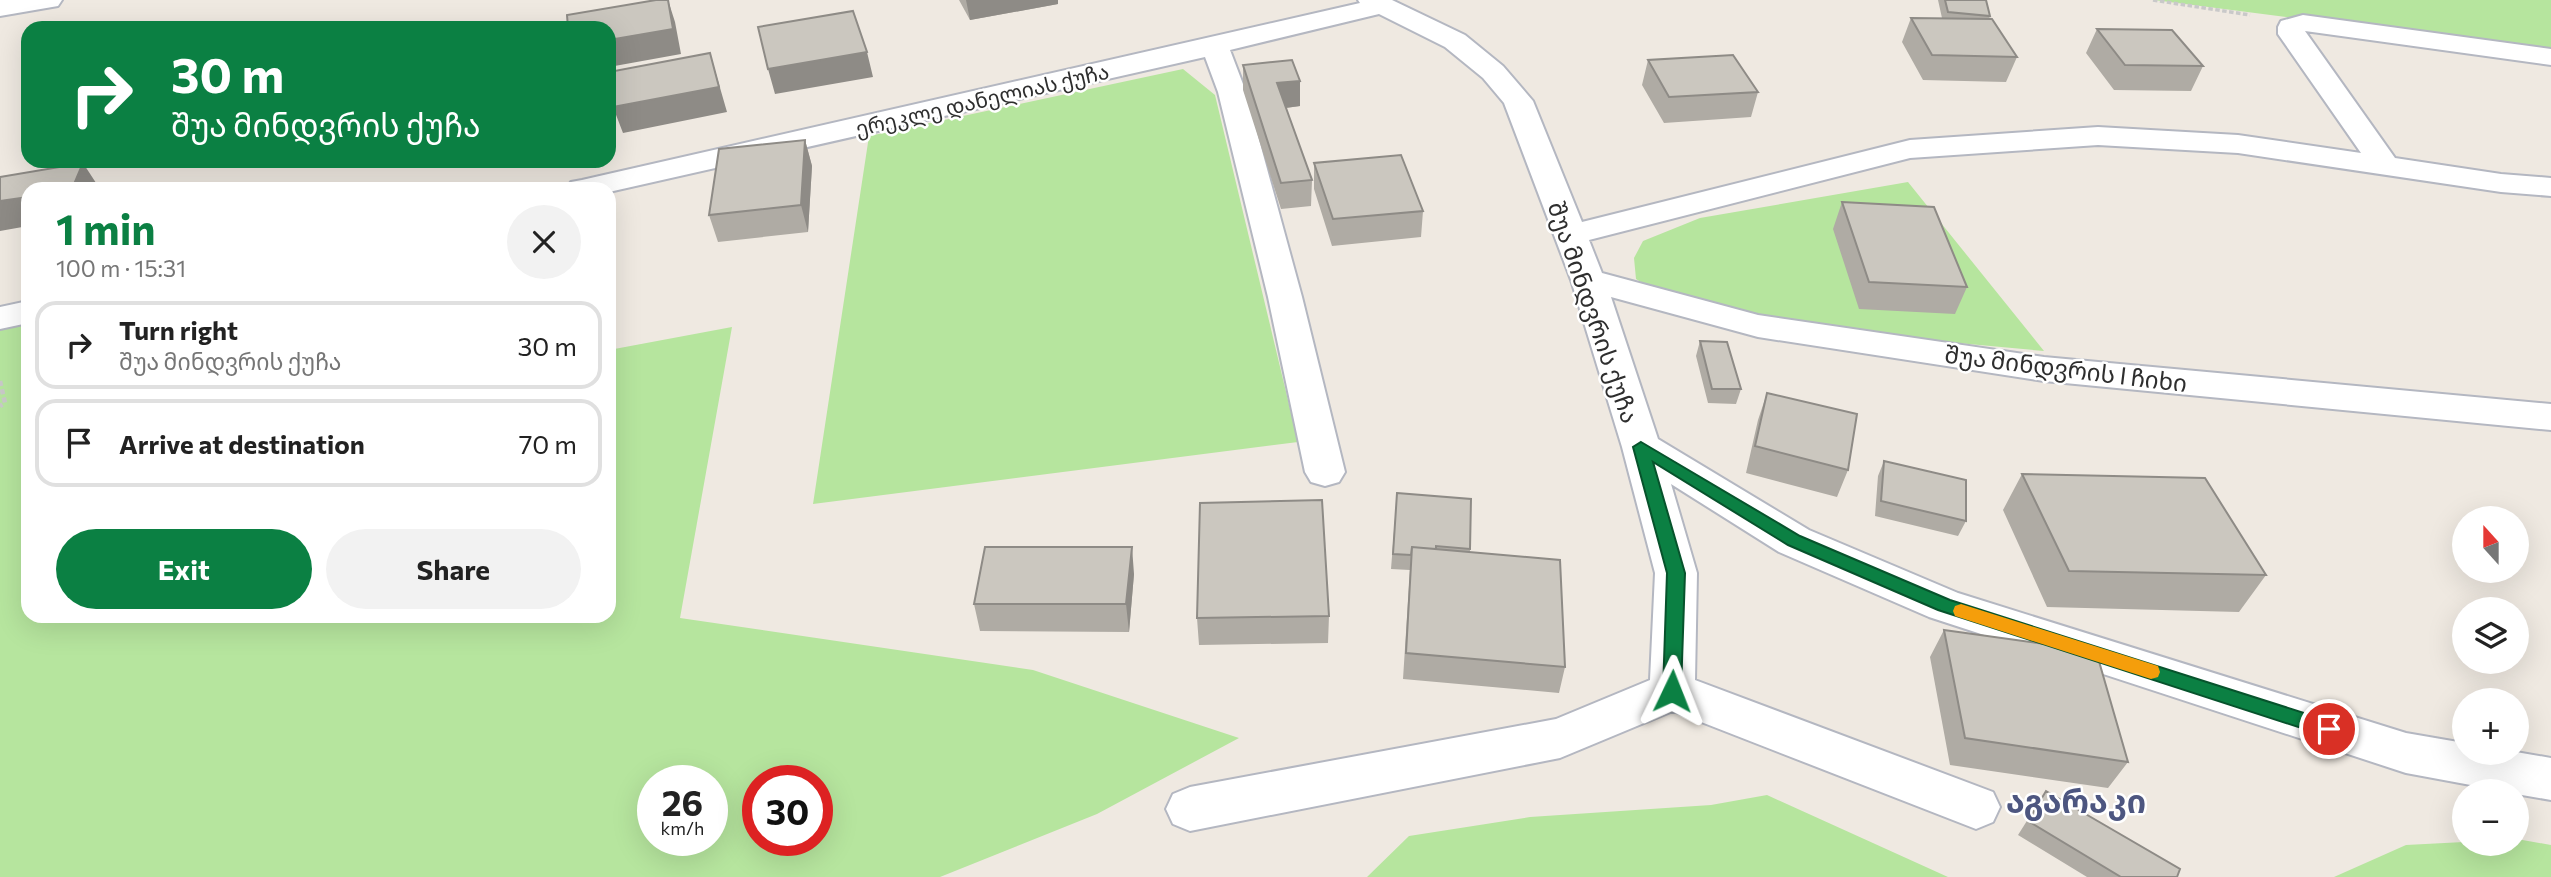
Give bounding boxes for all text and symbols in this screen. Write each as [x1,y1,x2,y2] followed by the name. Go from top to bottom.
[171,43,284,103] text: 30 m
[56,49,147,140] icon: right
[853,58,1112,142] street label: ერეკლე დანელიას ქუჩა
[171,104,481,144] text: შუა მინდვრის ქუჩა
[1542,198,1646,427] street label: შუა მინდვრის ქუჩა
[56,202,156,254] text: 1 min
[507,205,581,279] button: close
[56,254,186,282] text: 100 m · 15:31
[119,314,238,345] text: Turn right
[60,326,98,364] icon: right
[518,330,577,361] text: 30 m
[1943,339,2189,398] street label: შუა მინდვრის I ჩიხი
[119,347,342,375] text: შუა მინდვრის ქუჩა
[60,424,98,462] icon: arrive
[119,428,365,459] text: Arrive at destination
[519,428,577,459] text: 70 m
[2452,506,2529,583] north arrow
[2452,506,2529,856] map controls
[56,529,312,609] button: Exit
[326,529,581,609] button: Share
[2452,597,2529,674] button: layers
[1635,654,1709,728] position arrow
[2452,688,2529,765] button: +
[2299,699,2359,759] pin
[2310,710,2348,748] icon: arrive
[742,765,833,856] speed limit sign: 30
[2452,779,2529,856] button: −
[662,780,703,823] text: 26
[2006,780,2146,821] district label: აგარაკი
[661,817,704,839] text: km/h

